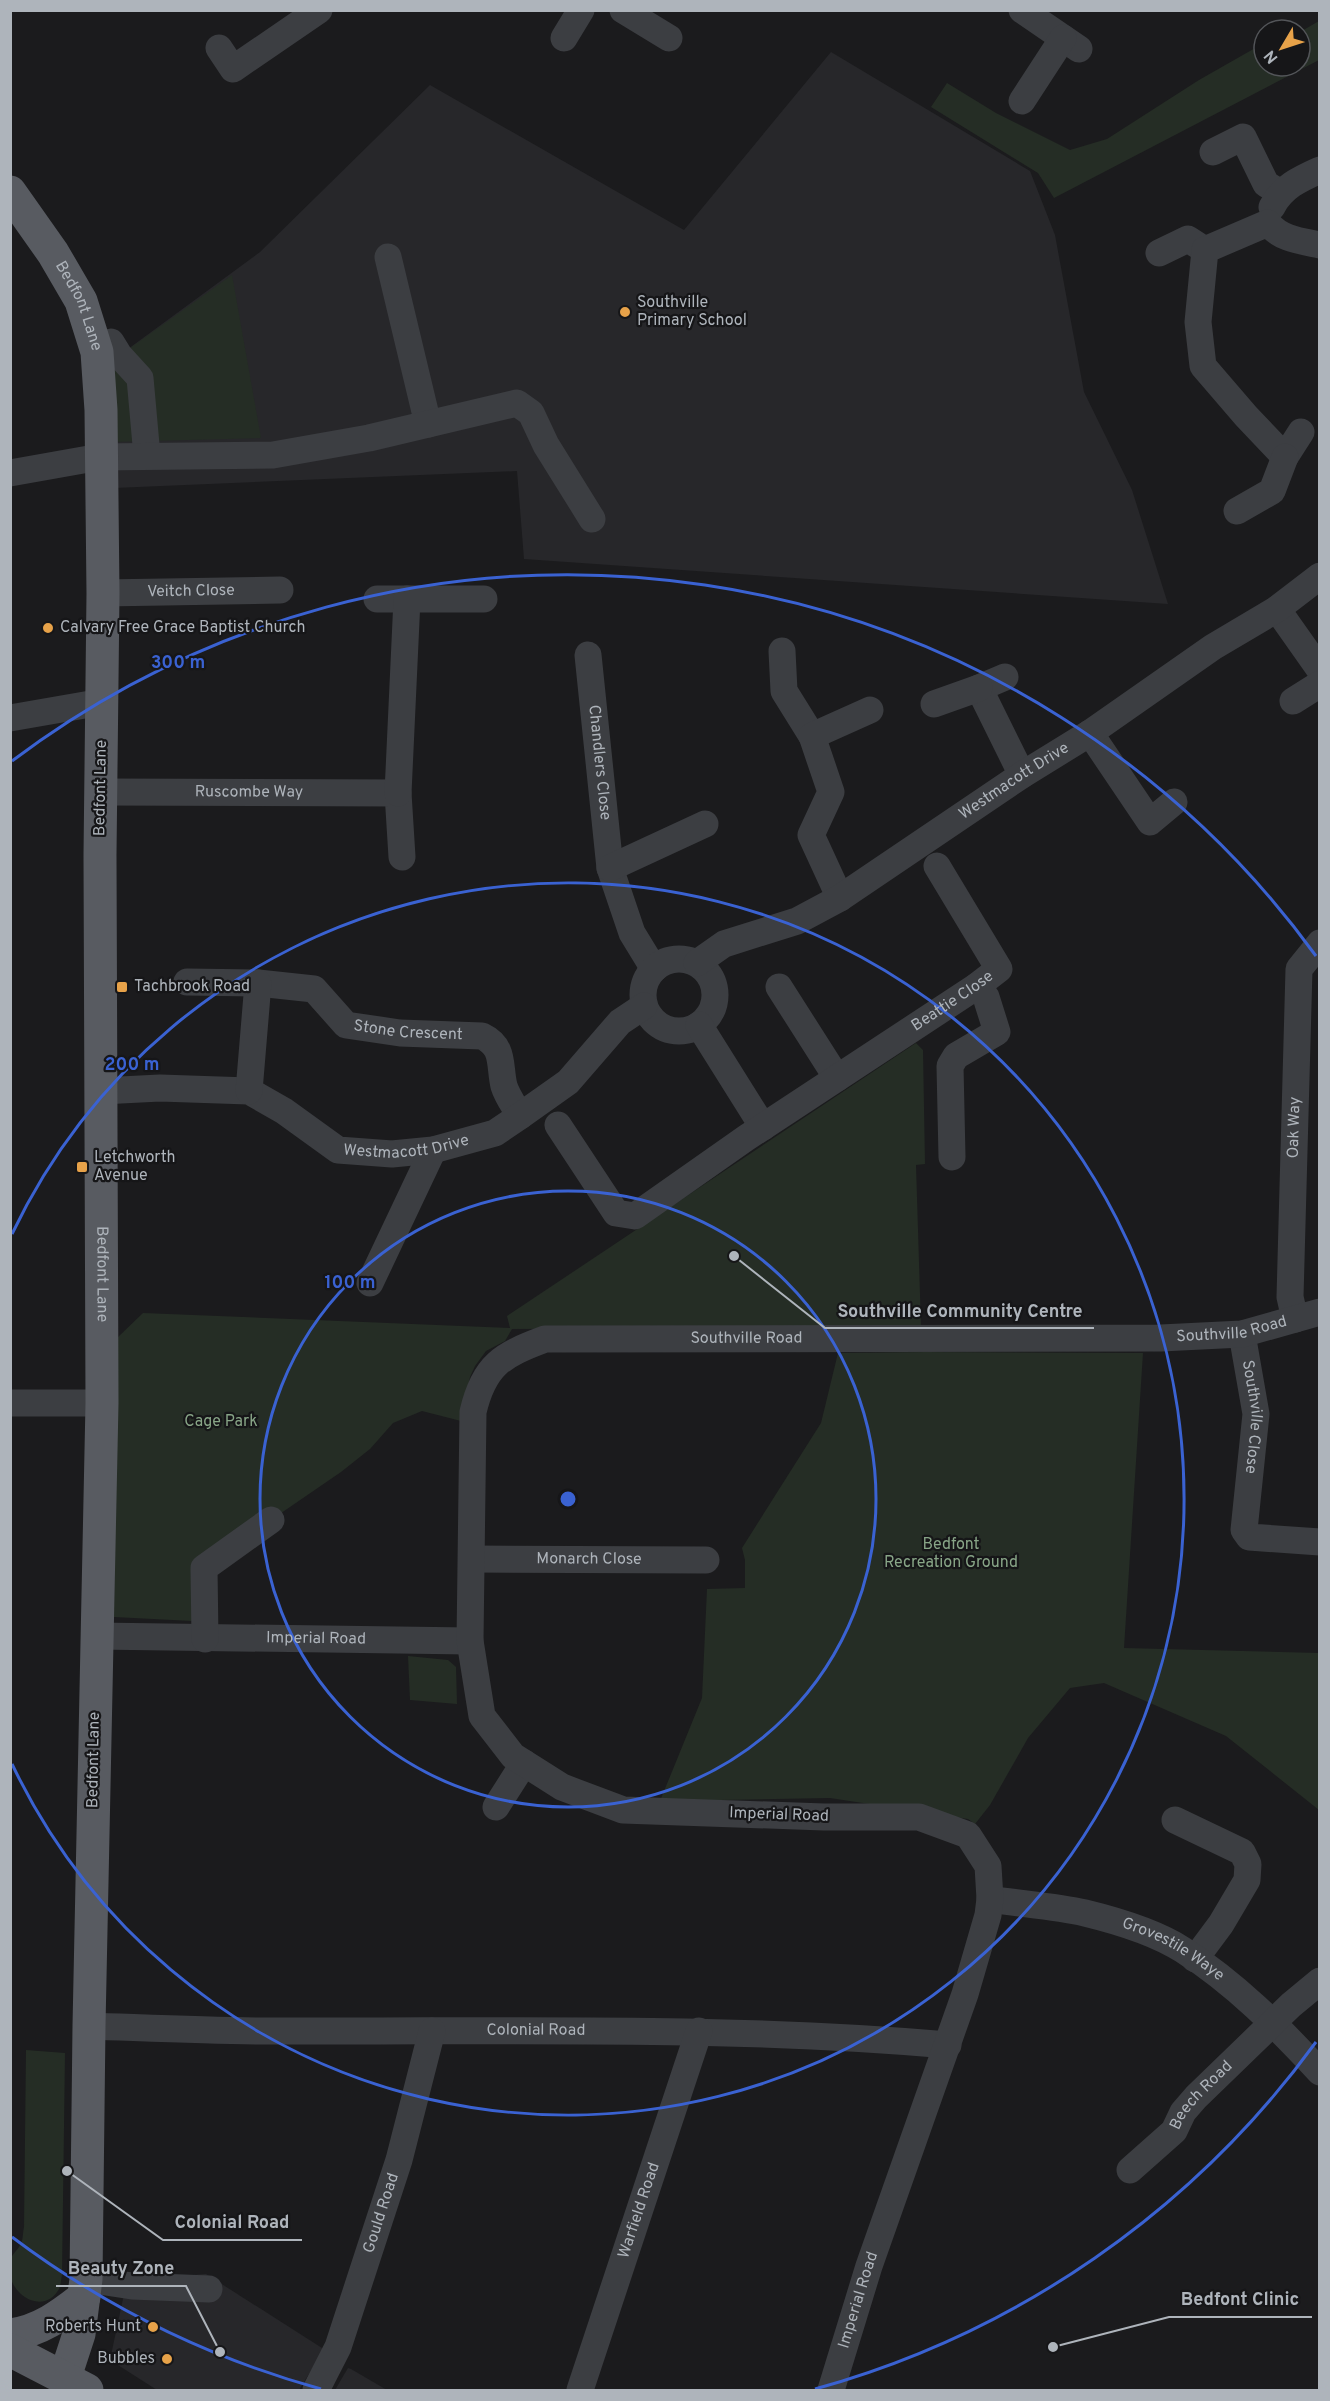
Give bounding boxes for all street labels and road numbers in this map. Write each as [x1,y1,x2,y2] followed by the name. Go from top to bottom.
[50,258,106,354] street label: Bedfont Lane
[147,581,235,602] street label: Veitch Close
[583,704,615,821] street label: Chandlers Close
[955,738,1073,824] street label: Westmacott Drive
[90,740,112,836] street label: Bedfont Lane
[195,782,303,803] street label: Ruscombe Way
[908,967,998,1036] street label: Beattie Close
[352,1016,463,1045] street label: Stone Crescent
[1284,1097,1305,1159] street label: Oak Way
[343,1131,472,1164] street label: Westmacott Drive
[91,1226,112,1322] street label: Bedfont Lane
[1176,1312,1289,1347] street label: Southville Road
[690,1329,803,1349] street label: Southville Road
[1237,1359,1266,1475] street label: Southville Close
[536,1549,642,1570] street label: Monarch Close
[266,1628,366,1650] street label: Imperial Road
[83,1712,105,1808] street label: Bedfont Lane
[729,1803,829,1827] street label: Imperial Road
[1119,1914,1228,1986] street label: Grovestile Waye
[486,2021,585,2041] street label: Colonial Road
[1166,2057,1237,2133] street label: Beech Road
[614,2160,665,2261] street label: Warfield Road
[359,2171,404,2256] street label: Gould Road
[834,2249,883,2351] street label: Imperial Road

